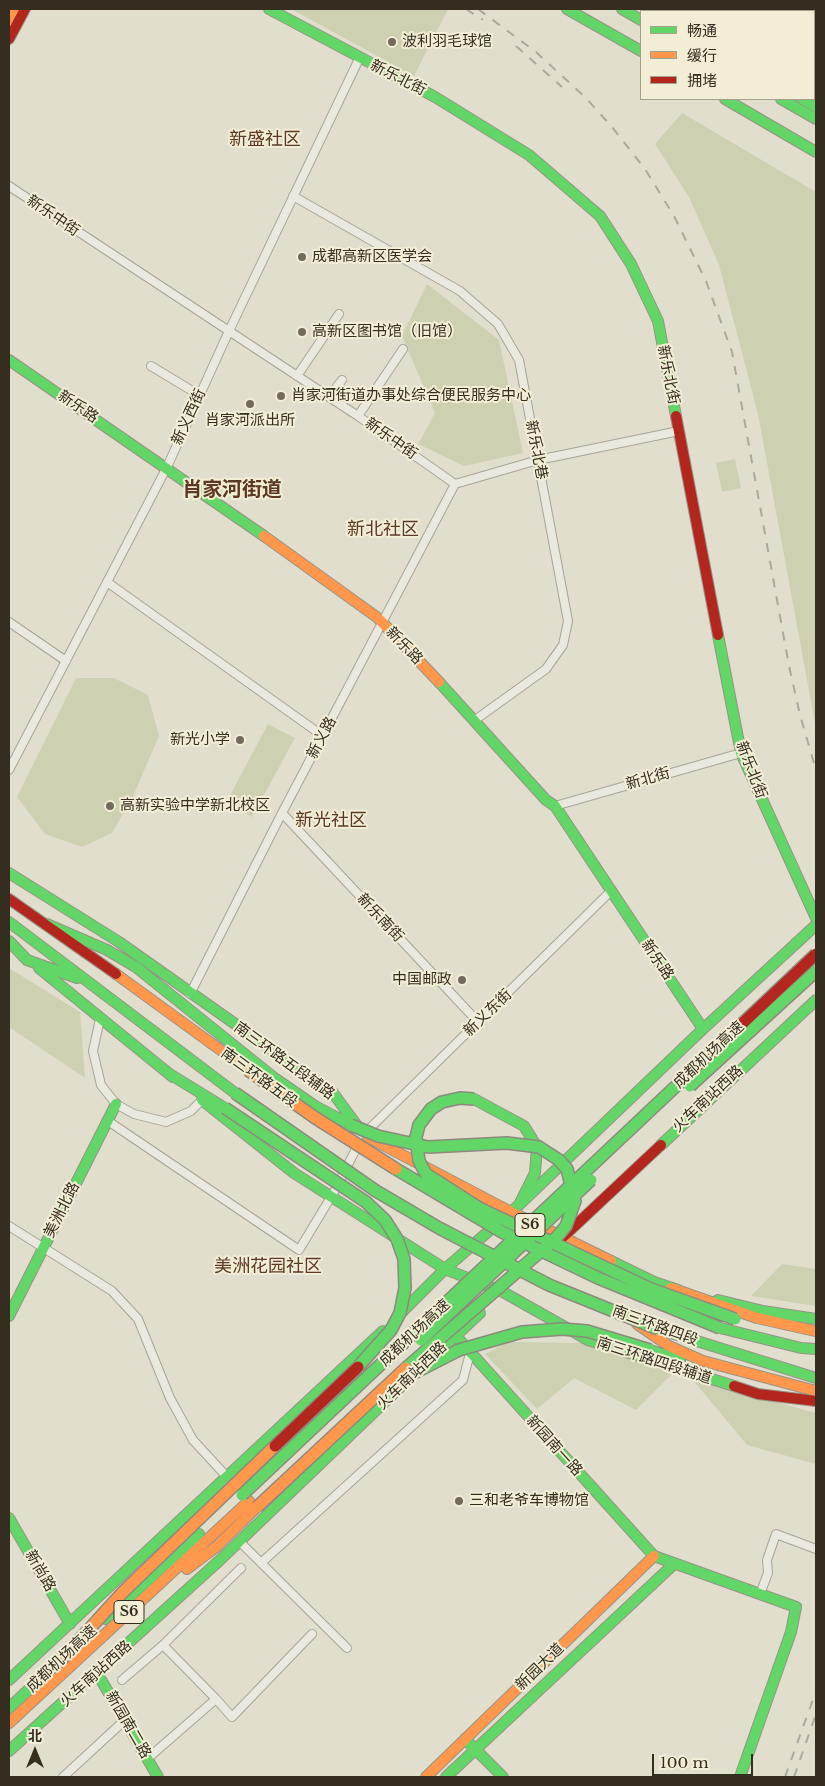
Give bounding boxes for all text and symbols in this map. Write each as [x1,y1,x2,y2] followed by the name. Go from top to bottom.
[640,10,815,100] legend
[687,21,717,40] text: 畅通
[402,33,492,51] place label: 波利羽毛球馆
[386,36,398,48] marker: 波利羽毛球馆
[687,46,717,65] text: 缓行
[367,56,429,100] street label: 新乐北街
[687,71,717,90] text: 拥堵
[229,129,301,151] district label: 新盛社区
[23,192,83,240] street label: 新乐中街
[312,248,432,266] place label: 成都高新区医学会
[296,251,308,263] marker: 成都高新区医学会
[312,323,462,341] place label: 高新区图书馆（旧馆）
[296,326,308,338] marker: 高新区图书馆（旧馆）
[653,344,683,406] street label: 新乐北街
[168,386,210,448] street label: 新义西街
[54,387,102,427] street label: 新乐路
[291,387,531,405] place label: 肖家河街道办事处综合便民服务中心
[275,390,287,402] marker: 肖家河街道办事处综合便民服务中心
[244,398,256,410] marker: 肖家河派出所
[205,412,295,430] place label: 肖家河派出所
[361,414,421,464] street label: 新乐中街
[521,419,551,481] street label: 新乐北巷
[182,478,282,502] district label: 肖家河街道
[347,519,419,541] district label: 新北社区
[382,624,426,668] street label: 新乐路
[303,714,341,762] street label: 新义路
[170,731,230,749] place label: 新光小学
[234,734,246,746] marker: 新光小学
[732,739,770,801] street label: 新乐北街
[624,764,672,794] street label: 新北街
[120,797,270,815] place label: 高新实验中学新北校区
[104,800,116,812] marker: 高新实验中学新北校区
[295,810,367,832] district label: 新光社区
[353,890,407,946] street label: 新乐南街
[637,936,677,984] street label: 新乐路
[392,971,452,989] place label: 中国邮政
[456,974,468,986] marker: 中国邮政
[460,986,516,1040] street label: 新义东街
[230,1018,338,1104] street label: 南三环路五段辅路
[670,1018,748,1092] street label: 成都机场高速
[217,1044,301,1112] street label: 南三环路五段
[669,1062,747,1136] street label: 火车南站西路
[40,1179,84,1241] street label: 美洲北路
[515,1214,545,1236] road number: S6
[214,1256,322,1278] district label: 美洲花园社区
[376,1296,454,1370] street label: 成都机场高速
[610,1302,700,1350] street label: 南三环路四段
[594,1334,714,1388] street label: 南三环路四段辅道
[373,1338,451,1414] street label: 火车南站西路
[522,1412,586,1480] street label: 新园南一路
[469,1492,589,1510] place label: 三和老爷车博物馆
[453,1495,465,1507] marker: 三和老爷车博物馆
[21,1547,59,1595] street label: 新尚路
[114,1600,144,1624] road number: S6
[23,1622,101,1696] street label: 成都机场高速
[57,1637,135,1711] street label: 火车南站西路
[512,1640,568,1694] street label: 新园大道
[101,1688,155,1762] street label: 新园南二路
[10,1726,60,1776] north arrow
[28,1727,42,1745] text: 北
[655,1744,756,1776] scale bar
[660,1753,709,1772] text: 100 m

